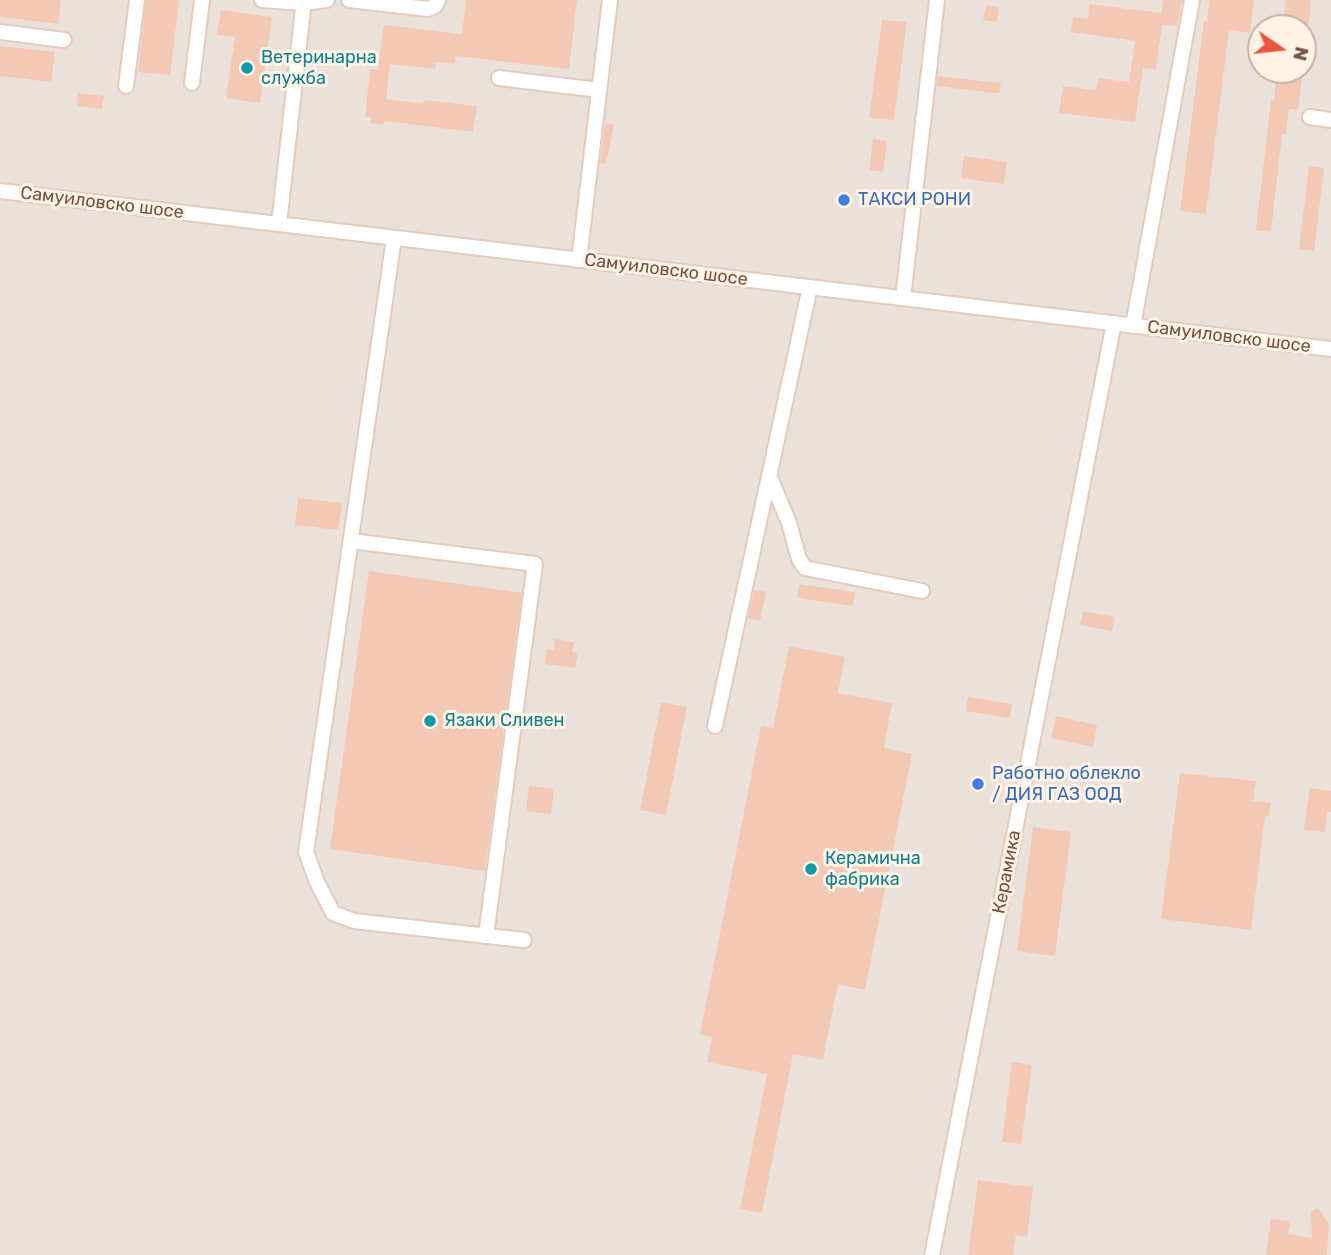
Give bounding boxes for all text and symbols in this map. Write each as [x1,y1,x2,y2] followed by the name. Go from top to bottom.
[1247,14,1317,84] north arrow
[1288,44,1314,63] text: N
[261,47,377,90] place label: Ветеринарна служба
[239,60,255,76] marker: Ветеринарна служба
[19,182,185,224] street label: Самуиловско шосе
[858,189,971,211] place label: ТАКСИ РОНИ
[836,192,852,208] marker: ТАКСИ РОНИ
[583,249,749,291] street label: Самуиловско шосе
[1146,316,1312,358] street label: Самуиловско шосе
[444,710,565,732] place label: Язаки Сливен
[422,713,438,729] marker: Язаки Сливен
[992,763,1141,806] place label: Работно облекло / ДИЯ ГАЗ ООД
[970,776,986,792] marker: Работно облекло / ДИЯ ГАЗ ООД
[988,828,1026,916] street label: Керамика
[825,848,921,890] place label: Керамична фабрика
[803,861,819,877] marker: Керамична фабрика

